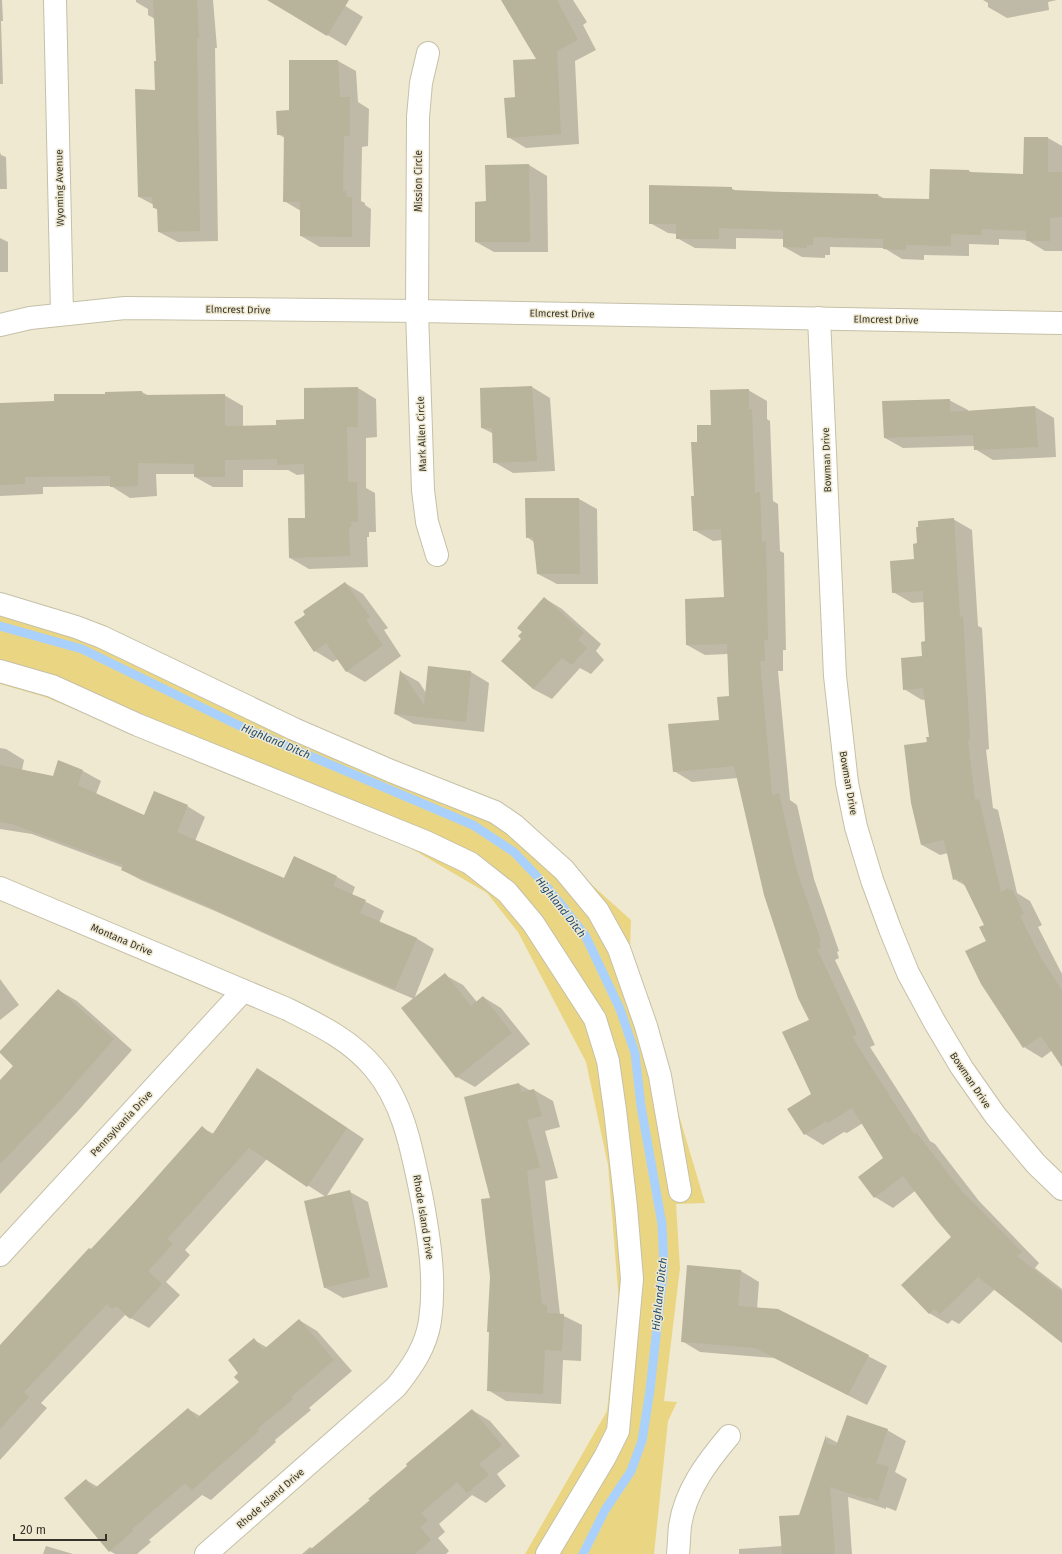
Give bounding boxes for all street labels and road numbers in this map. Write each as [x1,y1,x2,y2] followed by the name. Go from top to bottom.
[53,149,67,227] street label: Wyoming Avenue
[413,150,425,212] street label: Mission Circle
[205,303,271,317] street label: Elmcrest Drive
[529,307,595,321] street label: Elmcrest Drive
[853,313,919,327] street label: Elmcrest Drive
[415,396,429,472] street label: Mark Allen Circle
[820,427,834,493] street label: Bowman Drive
[836,750,860,816] street label: Bowman Drive
[89,922,154,958] street label: Montana Drive
[947,1050,993,1111] street label: Bowman Drive
[88,1088,155,1159] street label: Pennsylvania Drive
[410,1174,436,1260] street label: Rhode Island Drive
[234,1466,307,1531] street label: Rhode Island Drive

